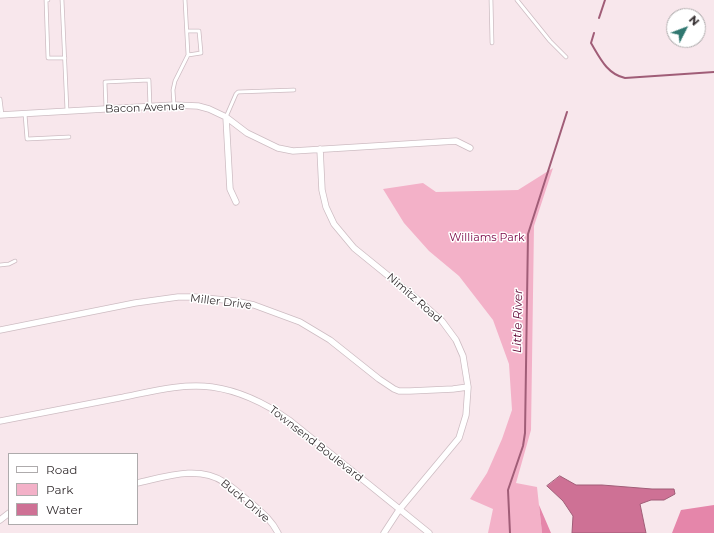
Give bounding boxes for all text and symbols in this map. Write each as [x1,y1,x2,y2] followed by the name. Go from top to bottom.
[666,8,706,48] north arrow
[686,13,702,29] text: N
[105,100,185,116] street label: Bacon Avenue
[449,231,525,245] park label: Williams Park
[384,271,444,325] street label: Nimitz Road
[510,289,526,353] water label: Little River
[189,292,253,312] street label: Miller Drive
[266,403,366,485] street label: Townsend Boulevard
[8,453,138,525] legend
[46,462,77,477] text: Road
[218,477,272,525] street label: Buck Drive
[46,482,73,497] text: Park
[46,502,82,517] text: Water

